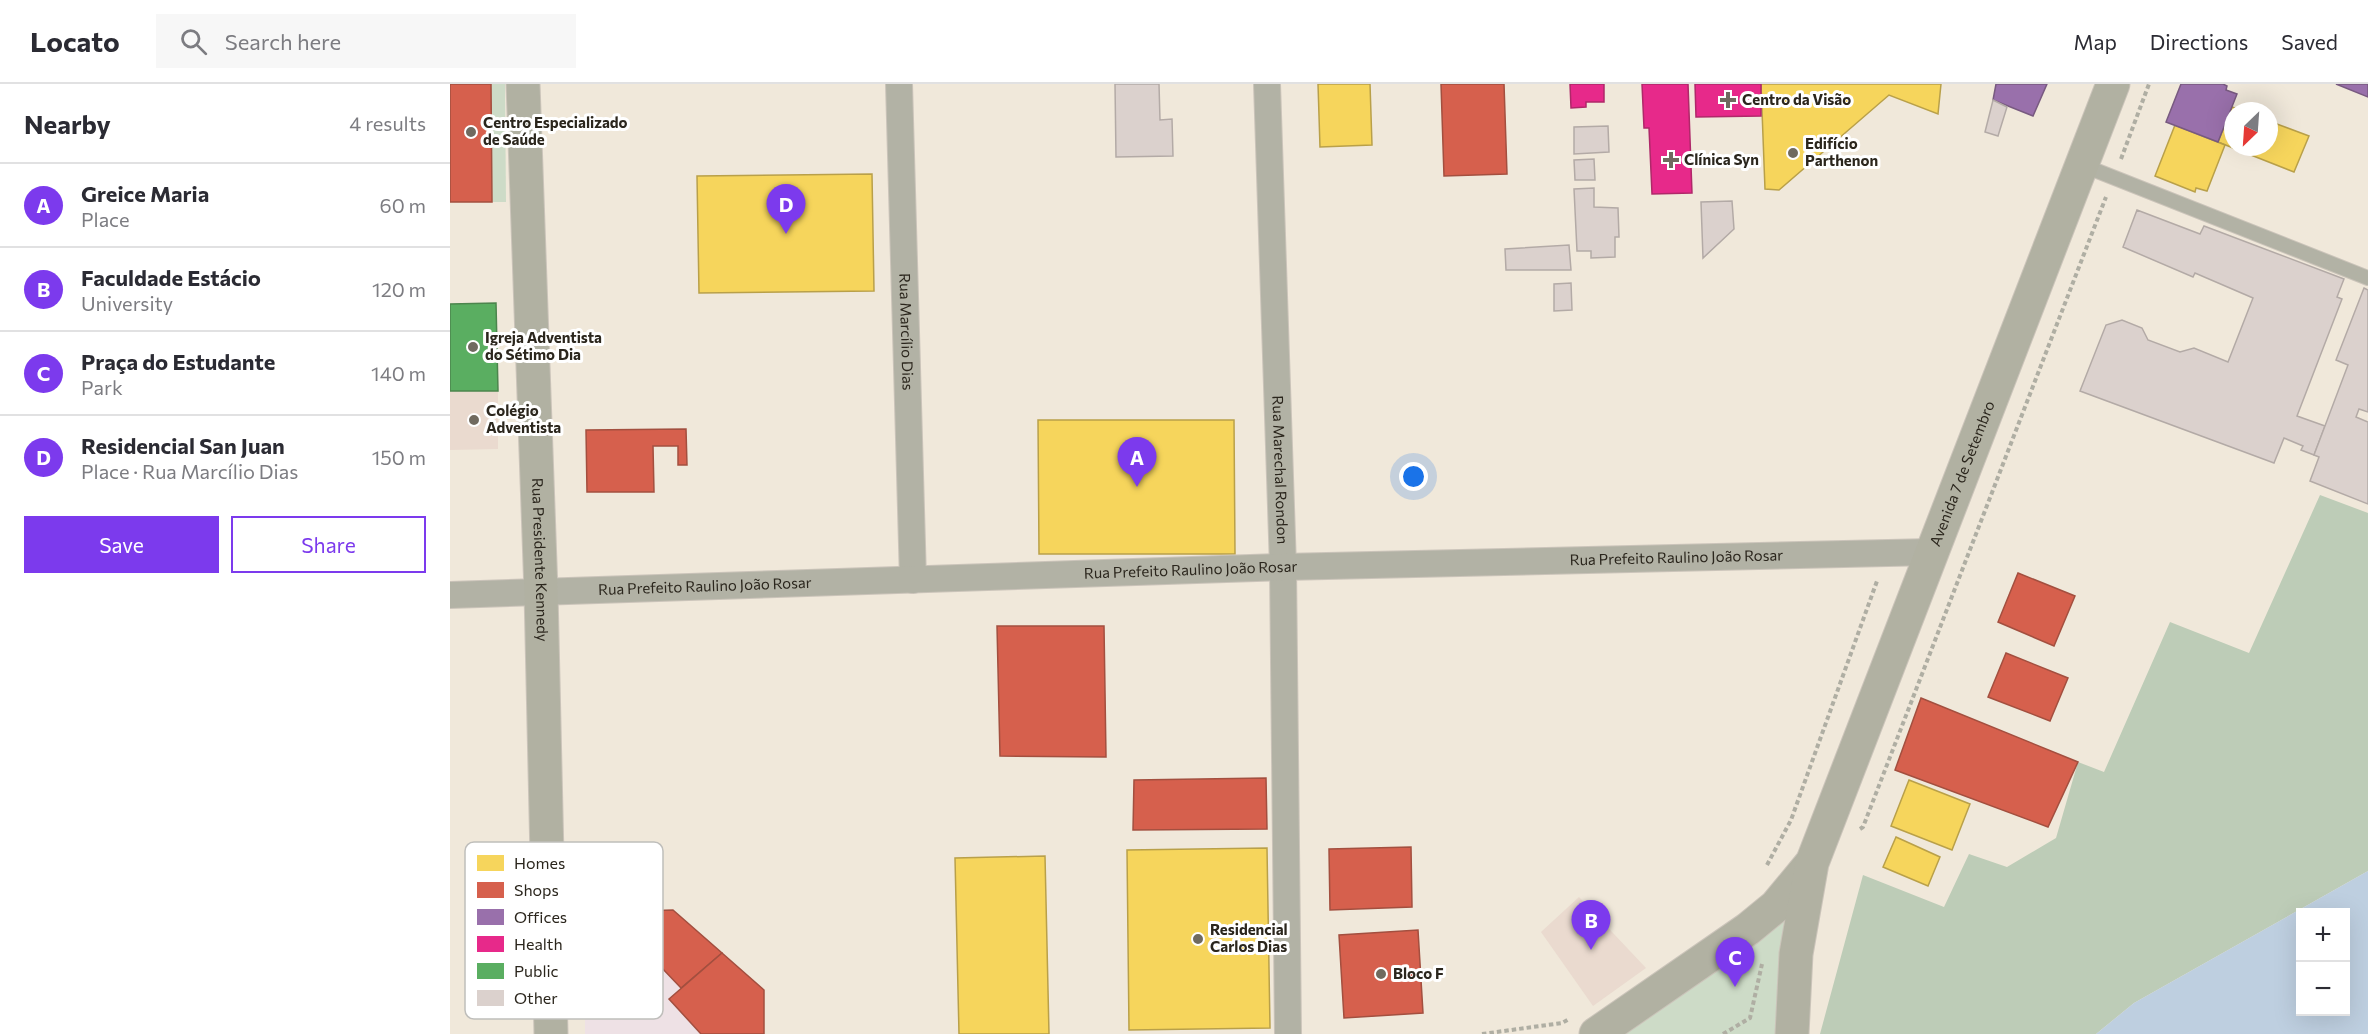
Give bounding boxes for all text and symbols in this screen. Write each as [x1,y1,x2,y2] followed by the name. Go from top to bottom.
[156,14,576,68] search box
[30,24,120,58] text: Locato
[177,25,210,58] icon: search
[225,28,341,55] text: Search here
[2074,29,2117,54] text: Map
[2150,29,2248,54] text: Directions
[2281,29,2338,54] text: Saved
[1742,90,1851,108] place label: Centro da Visão
[1719,91,1737,109] marker: Centro da Visão
[2224,102,2278,156] north arrow
[24,108,111,139] text: Nearby
[349,111,426,135] text: 4 results
[483,113,628,148] place label: Centro Especializado de Saúde
[464,125,478,139] marker: Centro Especializado de Saúde
[1805,134,1878,169] place label: Edifício Parthenon
[1786,146,1800,160] marker: Edifício Parthenon
[1684,150,1759,168] place label: Clínica Syn
[1662,151,1680,169] marker: Clínica Syn
[81,180,209,207] text: Greice Maria
[766,184,806,234] pin: D
[36,193,51,217] text: A
[380,193,426,217] text: 60 m
[81,207,130,231] text: Place
[81,264,261,291] text: Faculdade Estácio
[896,273,918,391] street label: Rua Marcílio Dias
[37,277,50,301] text: B
[372,277,426,301] text: 120 m
[81,291,173,315] text: University
[485,328,602,363] place label: Igreja Adventista do Sétimo Dia
[466,340,480,354] marker: Igreja Adventista do Sétimo Dia
[81,348,275,375] text: Praça do Estudante
[37,361,50,385] text: C
[371,361,426,385] text: 140 m
[81,375,123,399] text: Park
[1269,395,1292,544] street label: Rua Marechal Rondon
[1925,398,1998,549] street label: Avenida 7 de Setembro
[486,401,561,436] place label: Colégio Adventista
[467,413,481,427] marker: Colégio Adventista
[81,432,285,459] text: Residencial San Juan
[1118,438,1156,487] pin: A
[36,445,51,469] text: D
[372,445,426,469] text: 150 m
[81,459,298,483] text: Place · Rua Marcílio Dias
[1399,462,1428,491] your location
[529,477,552,642] street label: Rua Presidente Kennedy
[24,516,219,573] button: Save
[231,516,426,573] button: Share
[1569,545,1783,568] street label: Rua Prefeito Raulino João Rosar
[1083,557,1298,582] street label: Rua Prefeito Raulino João Rosar
[598,573,812,598] street label: Rua Prefeito Raulino João Rosar
[465,842,663,1019] legend
[514,853,565,872] text: Homes
[514,880,559,899] text: Shops
[1572,900,1610,950] pin: B
[514,907,567,926] text: Offices
[2296,908,2350,1016] map controls
[2296,908,2350,962] button: +
[1210,920,1288,955] place label: Residencial Carlos Dias
[1191,932,1205,946] marker: Residencial Carlos Dias
[514,934,563,953] text: Health
[1716,938,1754,987] pin: C
[514,961,559,980] text: Public
[2296,962,2350,1016] button: −
[1393,964,1444,982] place label: Bloco F
[1374,967,1388,981] marker: Bloco F
[514,988,558,1007] text: Other

